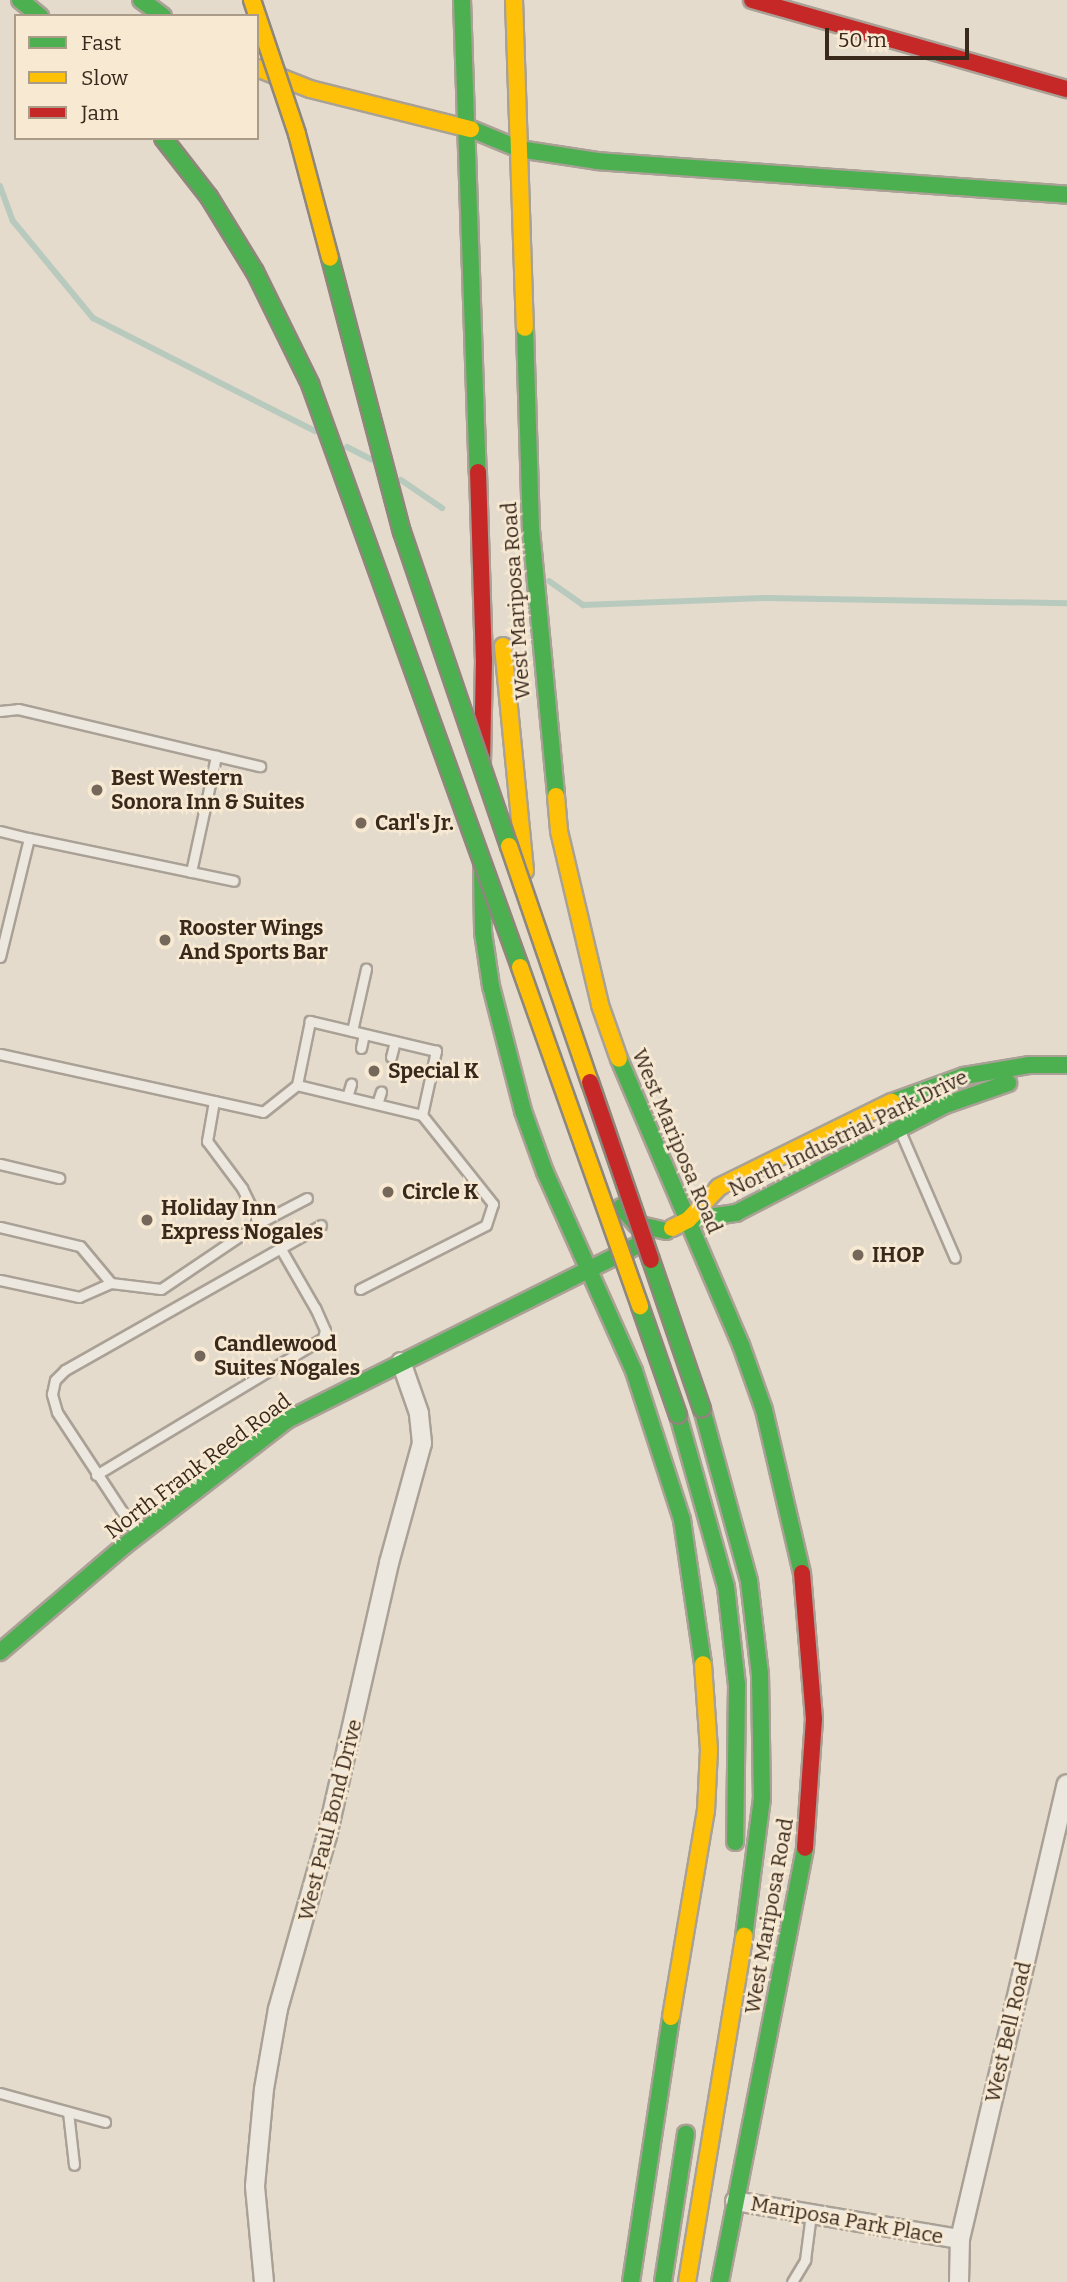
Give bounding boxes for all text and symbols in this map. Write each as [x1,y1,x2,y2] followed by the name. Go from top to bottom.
[14,14,259,140] legend
[829,14,972,58] scale bar
[838,27,887,53] text: 50 m
[81,30,121,56] text: Fast
[81,65,128,91] text: Slow
[81,100,119,126] text: Jam
[497,501,535,701] street label: West Mariposa Road
[111,765,305,815] place label: Best Western Sonora Inn & Suites
[89,782,105,798] marker: Best Western Sonora Inn & Suites
[375,810,454,836] place label: Carl's Jr.
[353,815,369,831] marker: Carl's Jr.
[179,915,328,965] place label: Rooster Wings And Sports Bar
[157,932,173,948] marker: Rooster Wings And Sports Bar
[627,1045,727,1237] street label: West Mariposa Road
[388,1058,479,1084] place label: Special K
[366,1063,382,1079] marker: Special K
[724,1064,972,1202] street label: North Industrial Park Drive
[402,1179,479,1205] place label: Circle K
[380,1184,396,1200] marker: Circle K
[161,1195,323,1245] place label: Holiday Inn Express Nogales
[139,1212,155,1228] marker: Holiday Inn Express Nogales
[872,1242,924,1268] place label: IHOP
[850,1247,866,1263] marker: IHOP
[214,1331,360,1381] place label: Candlewood Suites Nogales
[192,1348,208,1364] marker: Candlewood Suites Nogales
[100,1388,296,1544] street label: North Frank Reed Road
[293,1716,367,1924] street label: West Paul Bond Drive
[739,1816,799,2016] street label: West Mariposa Road
[980,1959,1036,2105] street label: West Bell Road
[749,2191,945,2249] street label: Mariposa Park Place

